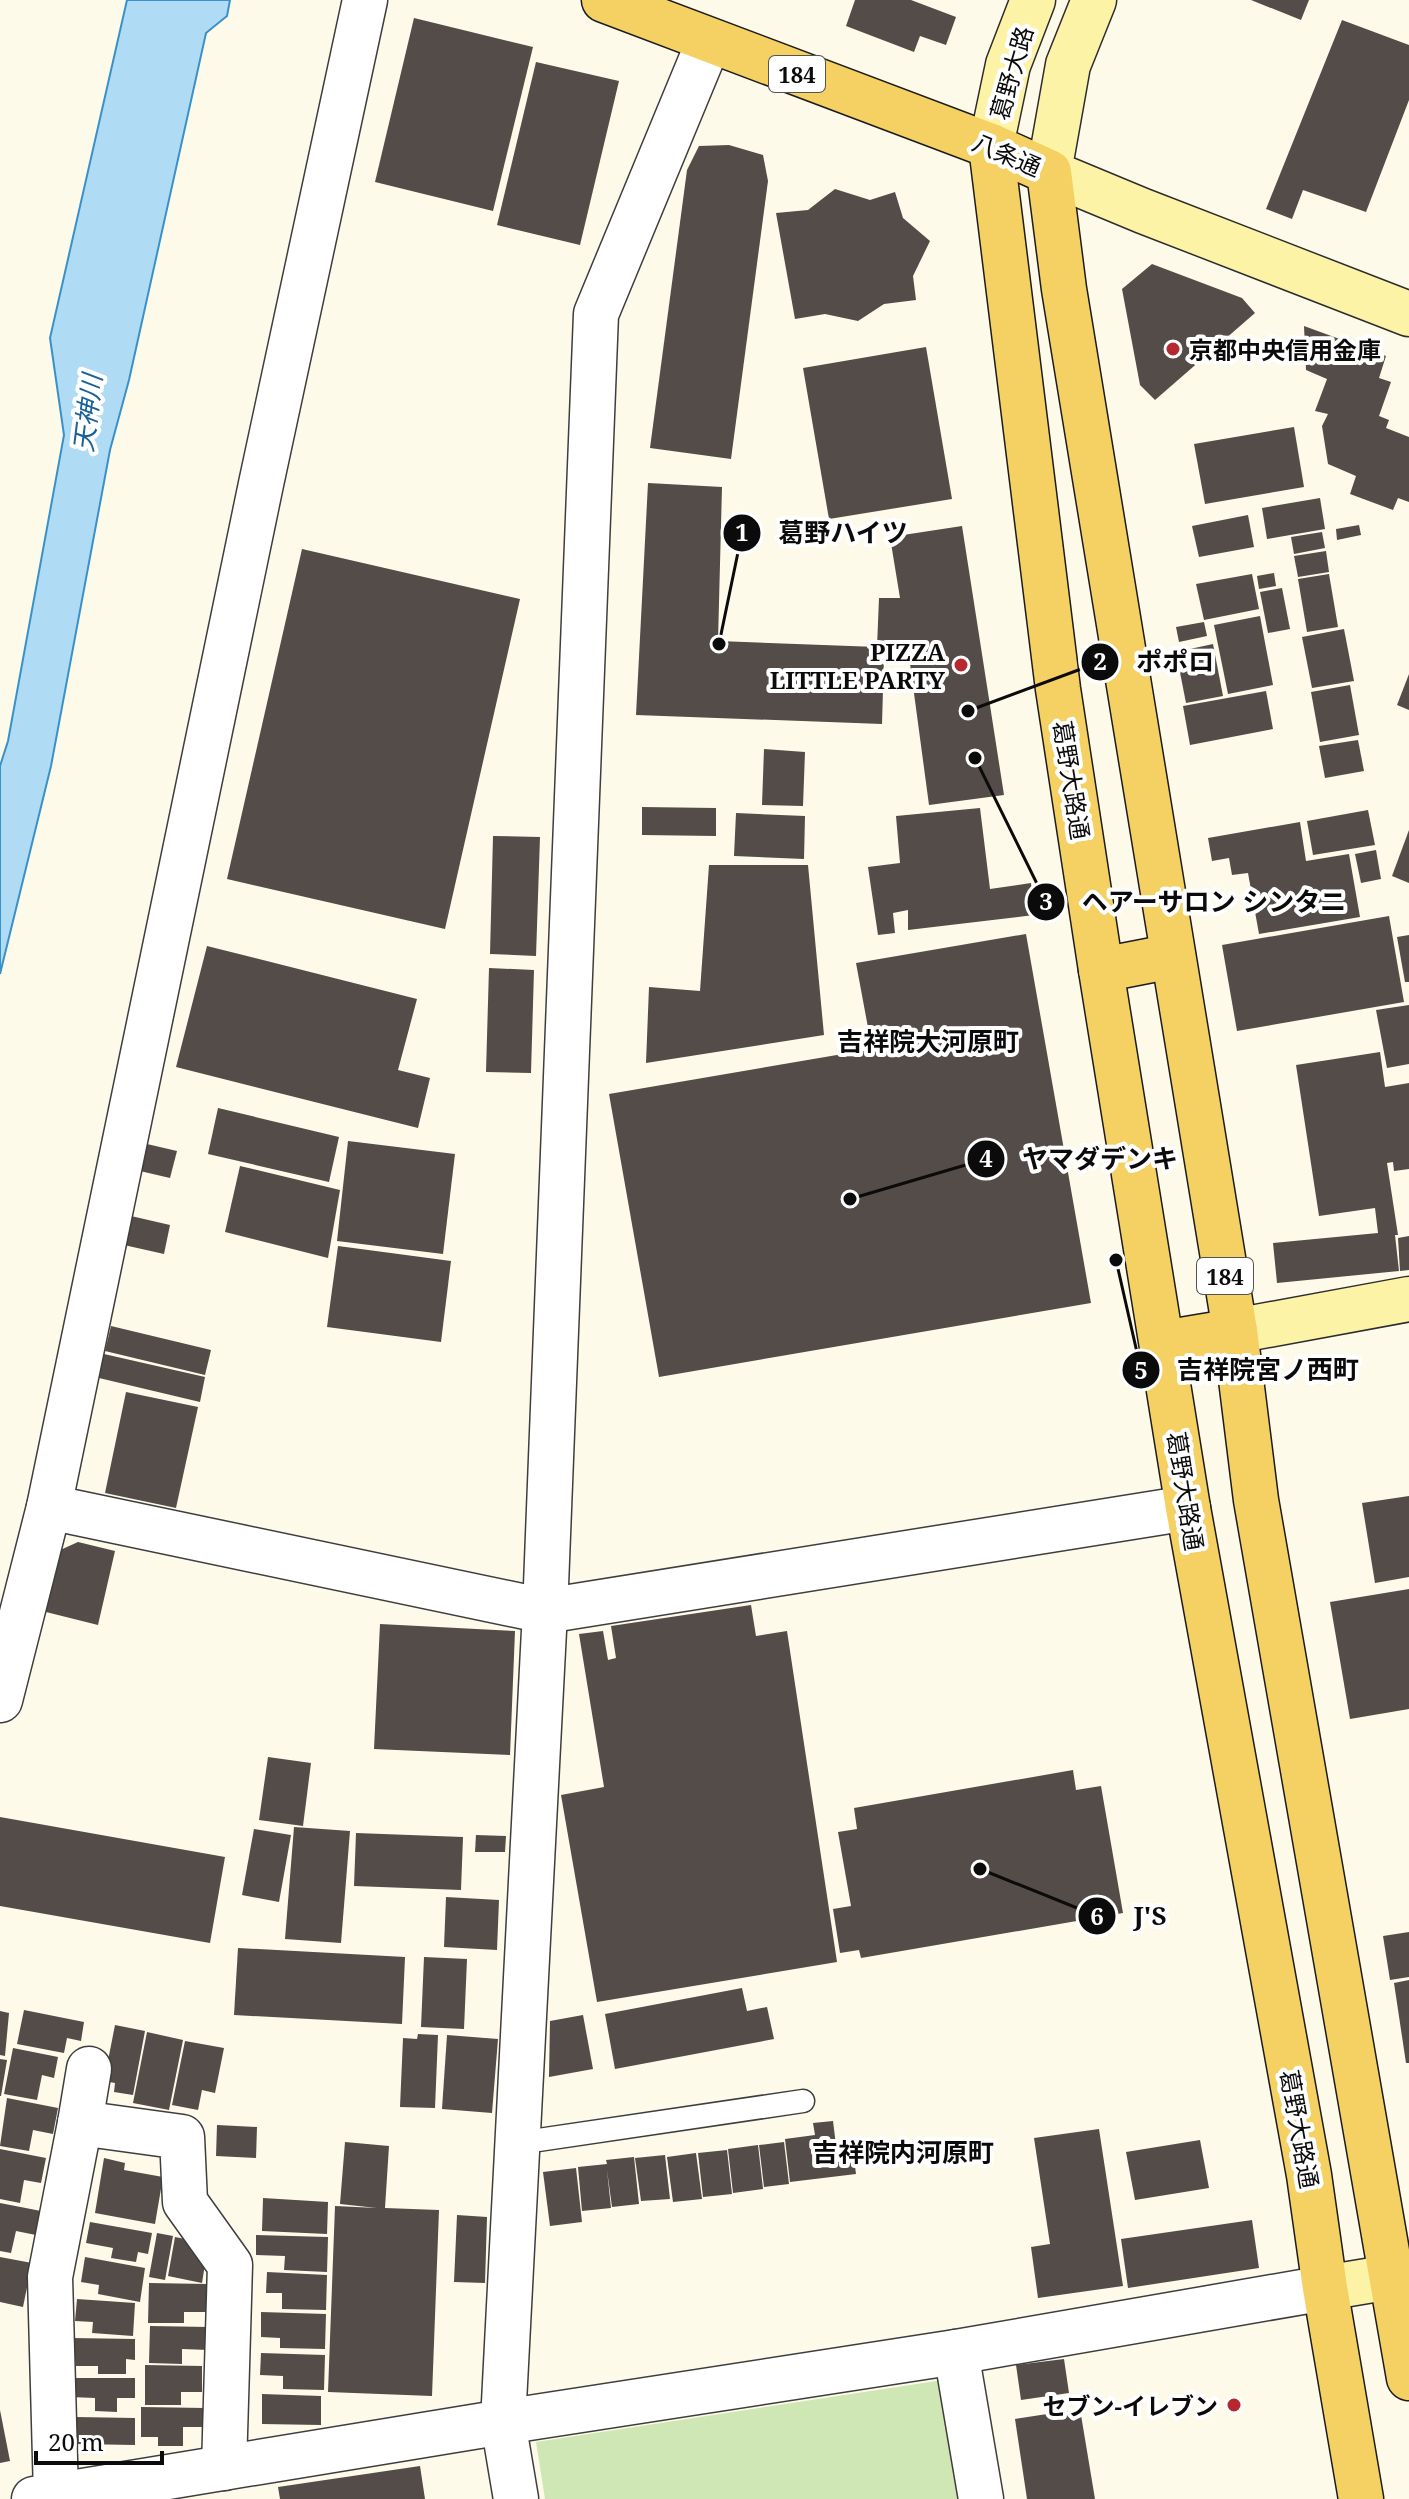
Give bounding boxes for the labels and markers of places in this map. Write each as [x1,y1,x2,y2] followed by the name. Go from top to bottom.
[1189,333,1381,366] place label: 京都中央信用金庫
[1164,340,1182,358] marker: 京都中央信用金庫
[722,508,924,558] callout: 葛野ハイツ
[770,635,946,696] place label: PIZZA LITTLE PARTY
[1080,637,1230,687] callout: ポポロ
[952,656,970,674] marker: PIZZA LITTLE PARTY
[1026,877,1363,927] callout: ヘアーサロン シンタニ
[966,1134,1194,1184] callout: ヤマダデンキ
[1121,1345,1375,1395] callout: 吉祥院宮ノ西町
[1077,1891,1182,1941] callout: J'S
[1043,2389,1218,2422] place label: セブン-イレブン
[1225,2396,1243,2414] marker: セブン-イレブン

